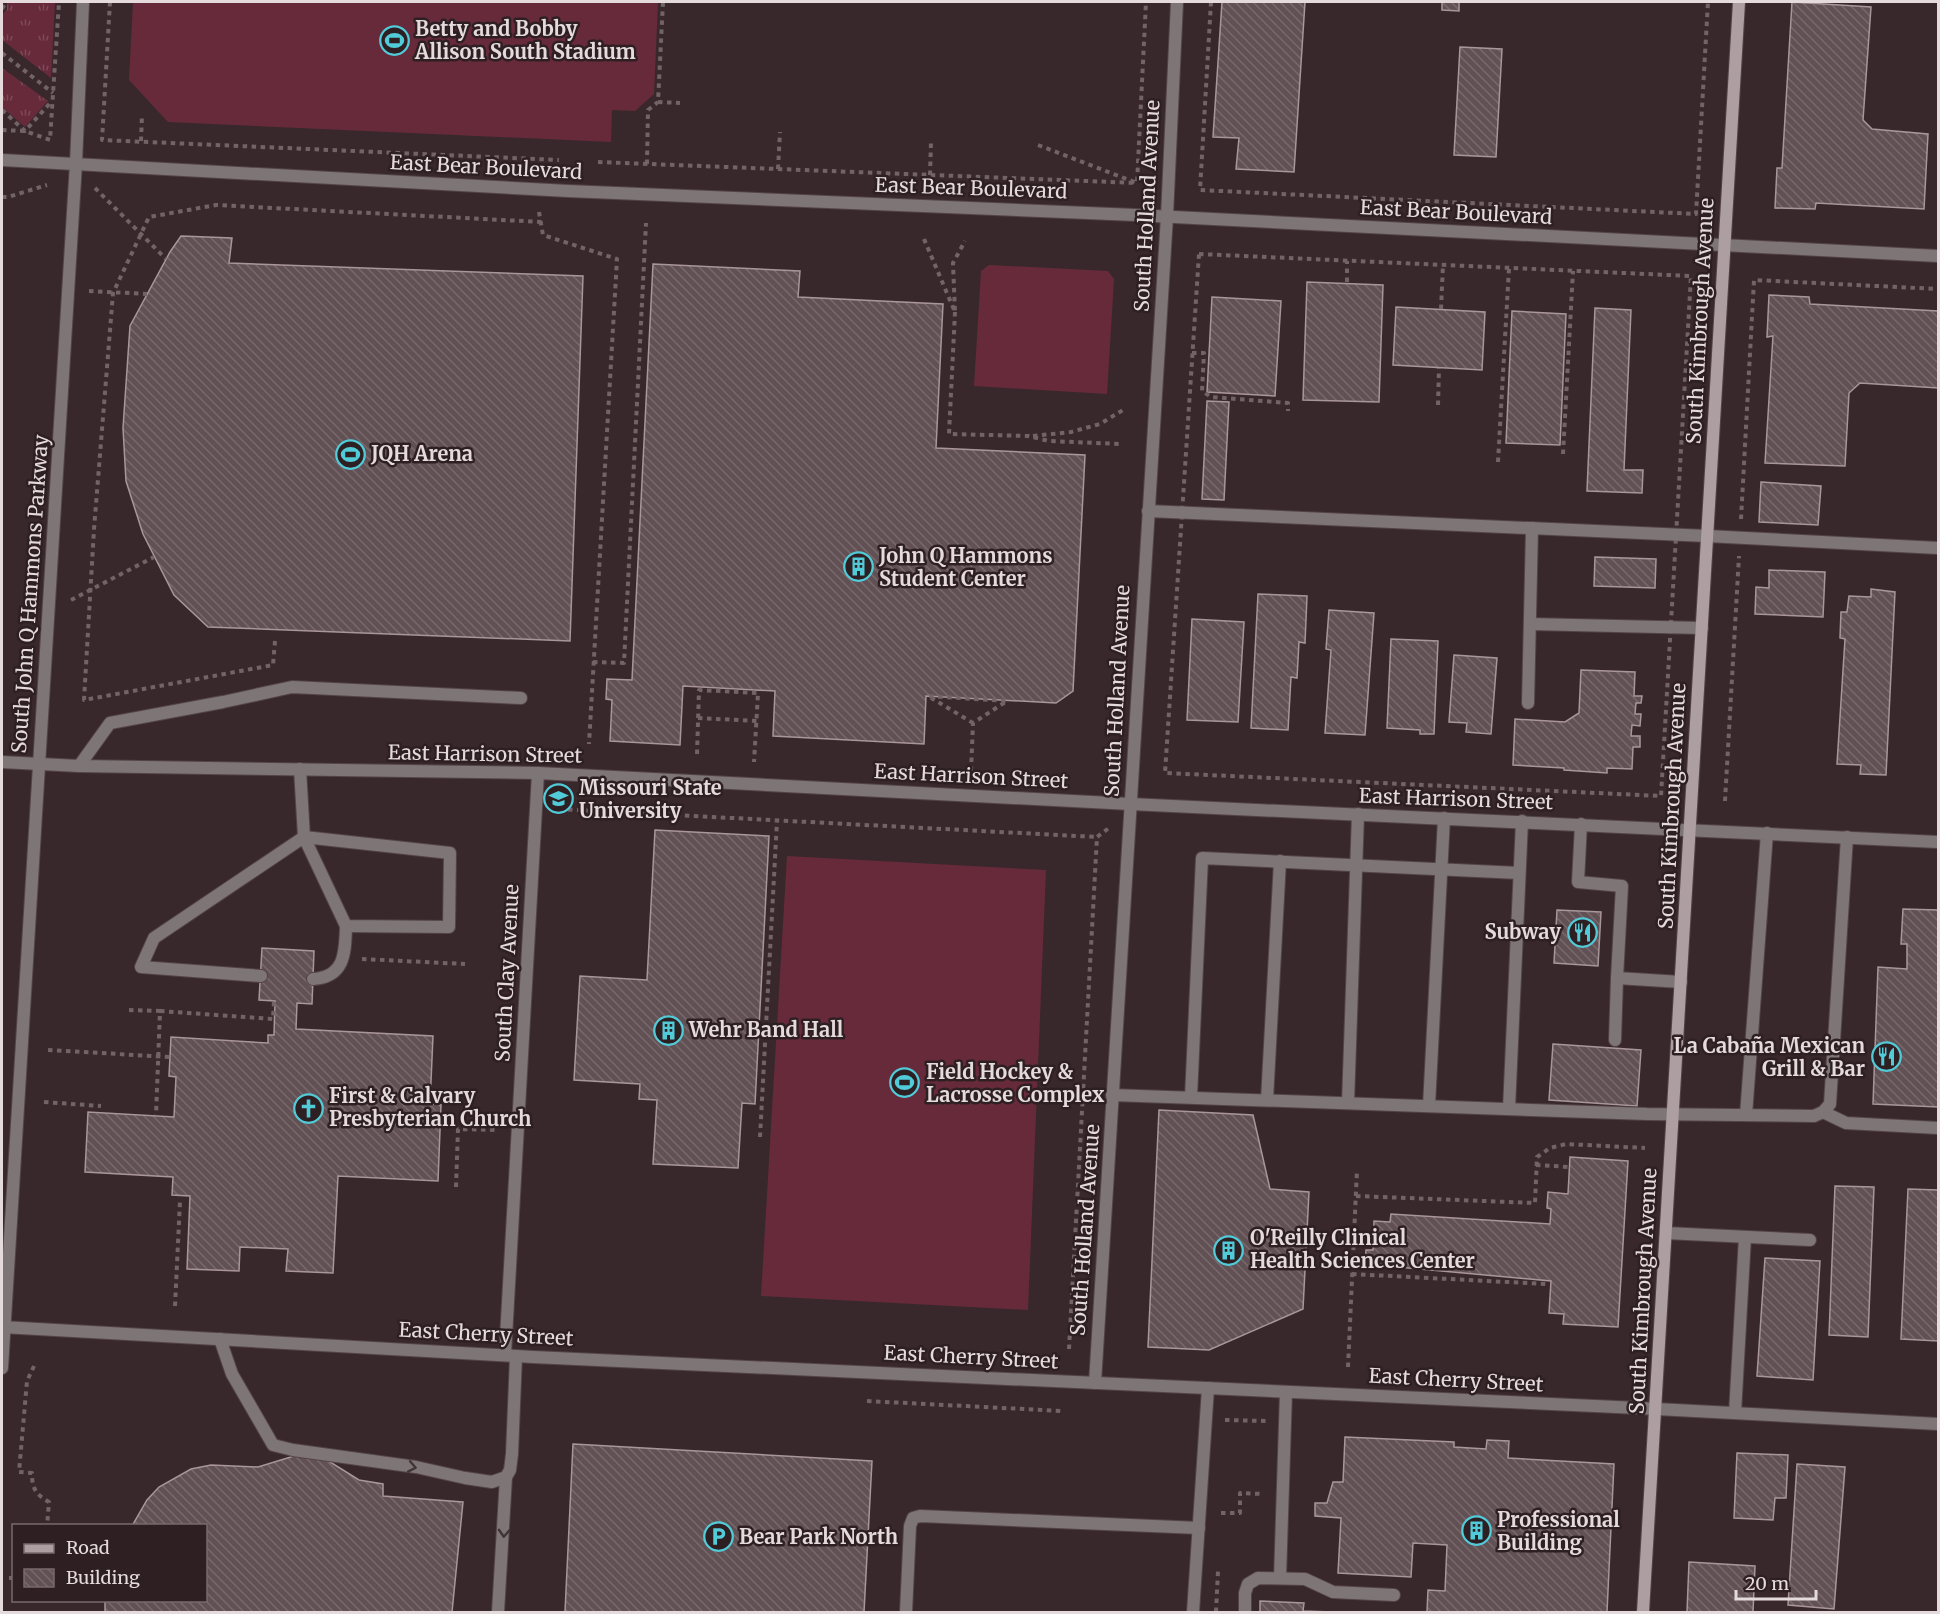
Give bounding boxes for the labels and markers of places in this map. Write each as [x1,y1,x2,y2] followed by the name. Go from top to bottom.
[414,16,636,64] place label: Betty and Bobby Allison South Stadium
[378,25,410,57] sports icon: Betty and Bobby Allison South Stadium
[334,438,366,470] sports icon: JQH Arena
[370,441,473,466] place label: JQH Arena
[878,543,1053,591] place label: John Q Hammons Student Center
[842,551,874,583] building icon: John Q Hammons Student Center
[579,775,722,823] place label: Missouri State University
[542,783,574,815] school or university icon: Missouri State University
[1566,916,1598,948] restaurant icon: Subway
[1485,919,1561,944] place label: Subway
[652,1014,684,1046] building icon: Wehr Band Hall
[688,1017,844,1042] place label: Wehr Band Hall
[1674,1033,1865,1081] place label: La Cabaña Mexican Grill & Bar
[1870,1041,1902,1073] restaurant icon: La Cabaña Mexican Grill & Bar
[926,1059,1105,1107] place label: Field Hockey & Lacrosse Complex
[889,1067,921,1099] sports icon: Field Hockey & Lacrosse Complex
[329,1083,532,1131] place label: First & Calvary Presbyterian Church
[292,1092,324,1124] church icon: First & Calvary Presbyterian Church
[1250,1225,1475,1273] place label: O'Reilly Clinical Health Sciences Center
[1213,1234,1245,1266] building icon: O'Reilly Clinical Health Sciences Center
[1497,1507,1620,1555] place label: Professional Building
[1460,1515,1492,1547] building icon: Professional Building
[702,1521,734,1553] parking icon: Bear Park North
[739,1524,899,1549] place label: Bear Park North

